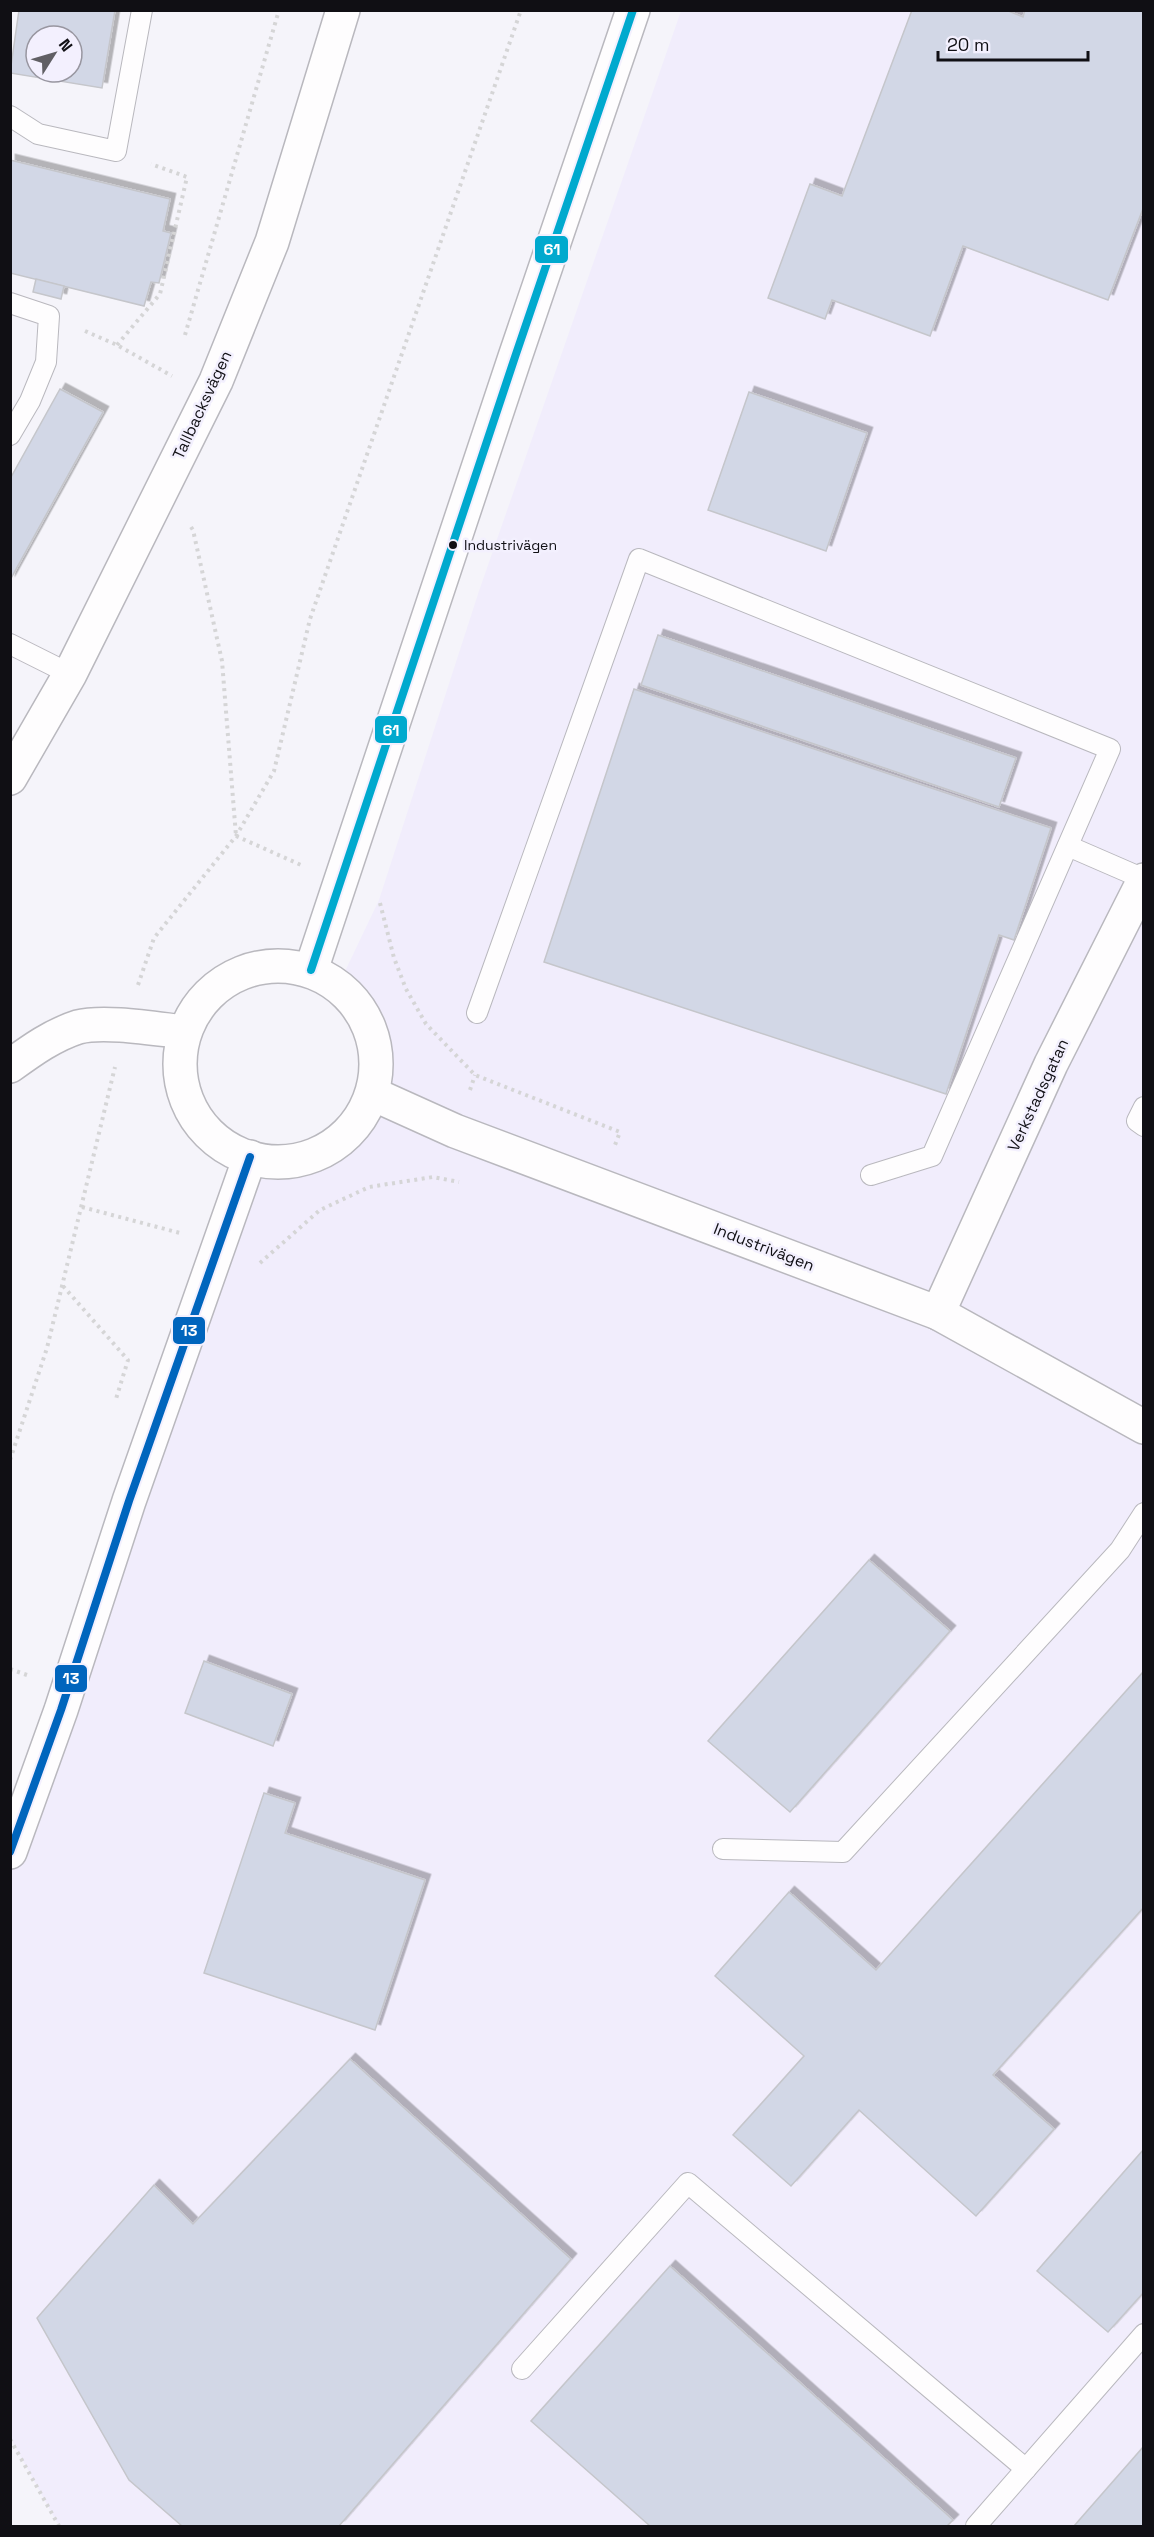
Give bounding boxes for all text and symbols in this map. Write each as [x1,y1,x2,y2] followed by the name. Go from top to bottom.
[24,24,84,84] north arrow
[938,24,1088,62] scale bar
[947,33,990,56] text: 20 m
[54,35,77,56] text: N
[534,235,569,264] line badge: 61
[543,239,561,260] text: 61
[168,347,236,463] street label: Tallbacksvägen
[464,536,557,554] place label: Industrivägen
[447,539,459,551] marker: Industrivägen
[374,715,408,744] line badge: 61
[382,720,400,741] text: 61
[1003,1035,1073,1155] street label: Verkstadsgatan
[711,1218,817,1276] street label: Industrivägen
[172,1316,206,1345] line badge: 13
[181,1320,198,1341] text: 13
[54,1664,88,1693] line badge: 13
[63,1668,80,1689] text: 13

